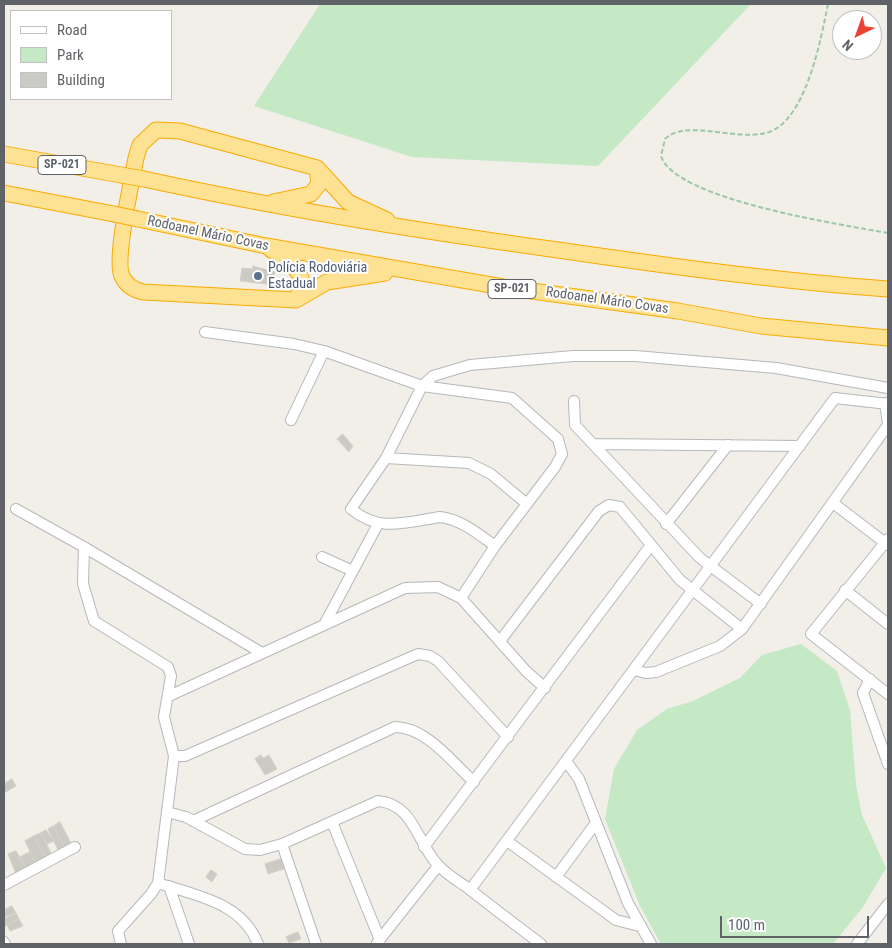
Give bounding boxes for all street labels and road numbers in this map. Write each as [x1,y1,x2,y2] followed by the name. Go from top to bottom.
[38,156,86,174] road number: SP-021
[146,213,270,255] street label: Rodoanel Mário Covas
[488,280,536,298] road number: SP-021
[545,284,669,318] street label: Rodoanel Mário Covas

